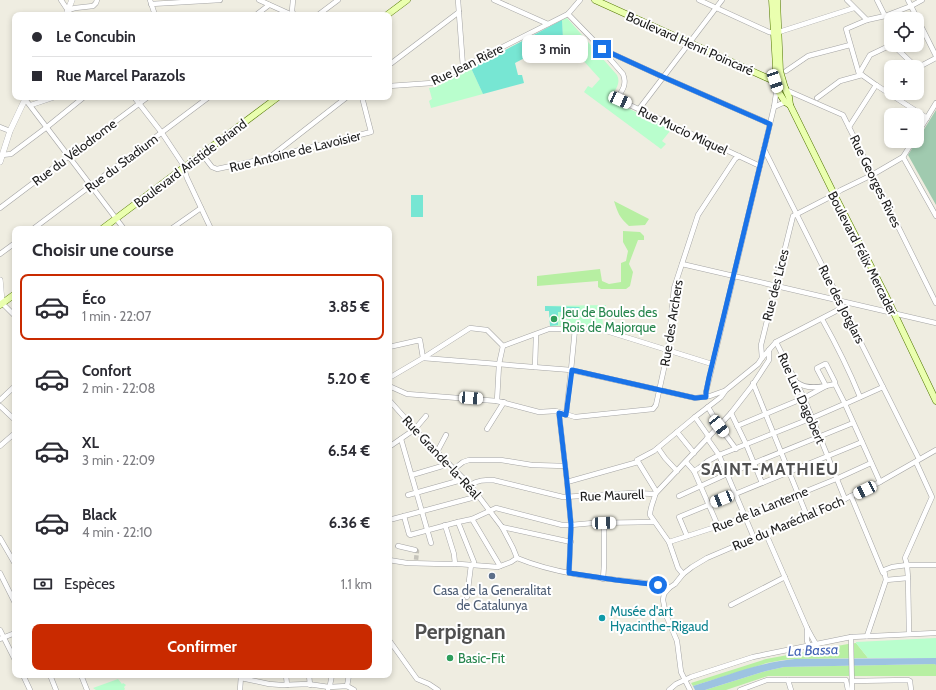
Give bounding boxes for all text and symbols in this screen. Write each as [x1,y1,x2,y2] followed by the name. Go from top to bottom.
[624,8,757,78] street label: Boulevard Henri Poincaré
[884,12,924,148] map controls
[884,12,924,52] button: locate
[56,28,136,46] text: Le Concubin
[522,35,588,63] callout: 3 min
[428,40,506,88] street label: Rue Jean Rière
[593,40,611,58] route end
[539,41,571,57] text: 3 min
[884,60,924,100] button: +
[56,67,185,85] text: Rue Marcel Parazols
[766,68,784,94] car
[607,90,633,110] car
[636,102,730,158] street label: Rue Mucio Miquel
[884,108,924,148] button: −
[29,115,120,189] street label: Rue du Vélodrome
[130,115,250,211] street label: Boulevard Aristide Briand
[228,127,363,175] street label: Rue Antoine de Lavoisier
[81,130,161,196] street label: Rue du Stadium
[847,132,906,230] street label: Rue Georges Rives
[825,188,902,318] street label: Boulevard Félix Mercader
[32,239,174,261] text: Choisir une course
[758,247,792,323] street label: Rue des Lices
[815,262,869,347] street label: Rue des Jotglars
[656,278,686,367] street label: Rue des Archers
[34,289,70,325] icon: car
[82,290,106,308] text: Éco
[328,298,370,316] text: 3.85 €
[561,304,658,336] place label: Jeu de Boules des Rois de Majorque
[82,308,151,324] text: 1 min · 22:07
[549,314,559,324] marker: Jeu de Boules des Rois de Majorque
[775,350,829,446] street label: Rue Luc Dagobert
[34,361,70,397] icon: car
[82,362,131,380] text: Confort
[327,370,370,388] text: 5.20 €
[82,380,155,396] text: 2 min · 22:08
[459,391,483,405] car
[399,412,485,502] street label: Rue Grande-la-Réal
[707,413,731,439] car
[34,433,70,469] icon: car
[82,434,99,452] text: XL
[328,442,370,460] text: 6.54 €
[82,452,155,468] text: 3 min · 22:09
[701,459,839,479] district label: SAINT-MATHIEU
[852,479,878,501] car
[710,482,811,536] street label: Rue de la Lanterne
[580,486,644,504] street label: Rue Maurell
[709,489,735,509] car
[730,492,846,554] street label: Rue du Maréchal Foch
[34,505,70,541] icon: car
[82,506,117,524] text: Black
[329,514,370,532] text: 6.36 €
[592,517,616,529] car
[82,524,152,540] text: 4 min · 22:10
[487,571,497,581] marker: Casa de la Generalitat de Catalunya
[32,573,54,595] icon: cash
[64,575,115,593] text: Espèces
[341,576,372,592] text: 1.1 km
[649,576,667,594] route start
[433,582,552,613] place label: Casa de la Generalitat de Catalunya
[610,603,708,634] place label: Musée d'art Hyacinthe-Rigaud
[597,613,607,623] marker: Musée d'art Hyacinthe-Rigaud
[414,619,506,644] district label: Perpignan
[32,624,372,670] button: Confirmer
[787,640,839,660] water label: La Bassa
[458,650,506,666] place label: Basic-Fit
[445,653,455,663] marker: Basic-Fit

